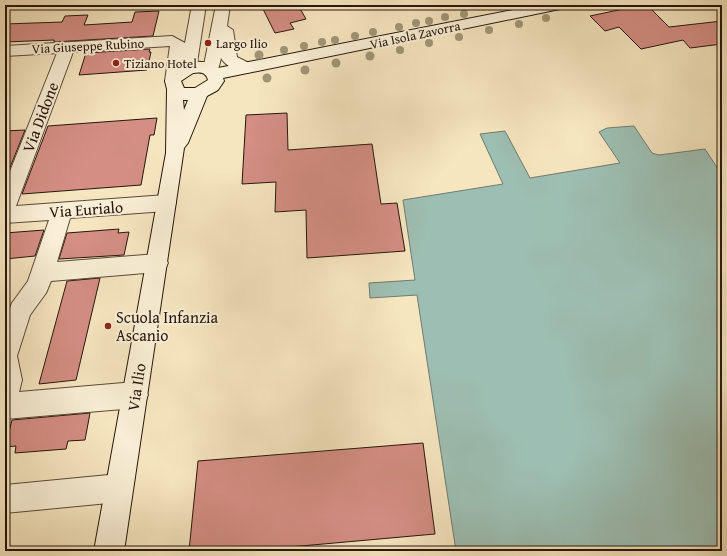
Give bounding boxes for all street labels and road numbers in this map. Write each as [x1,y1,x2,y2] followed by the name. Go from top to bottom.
[368,16,463,54] street label: Via Isola Zavorra
[31,34,145,58] street label: Via Giuseppe Rubino
[16,78,64,156] street label: Via Didone
[48,194,124,224] street label: Via Eurialo
[120,361,152,413] street label: Via Ilio

